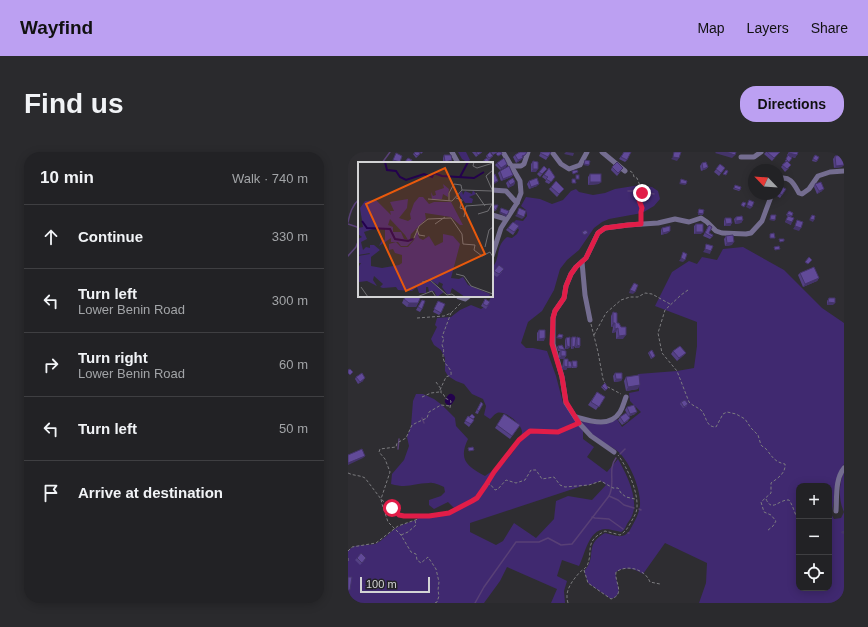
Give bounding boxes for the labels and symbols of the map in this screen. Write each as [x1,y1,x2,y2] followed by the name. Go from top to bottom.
[358,162,493,297] inset map
[748,164,784,200] north arrow
[633,184,651,202] route end
[383,499,401,517] route start
[360,575,430,594] scale bar

